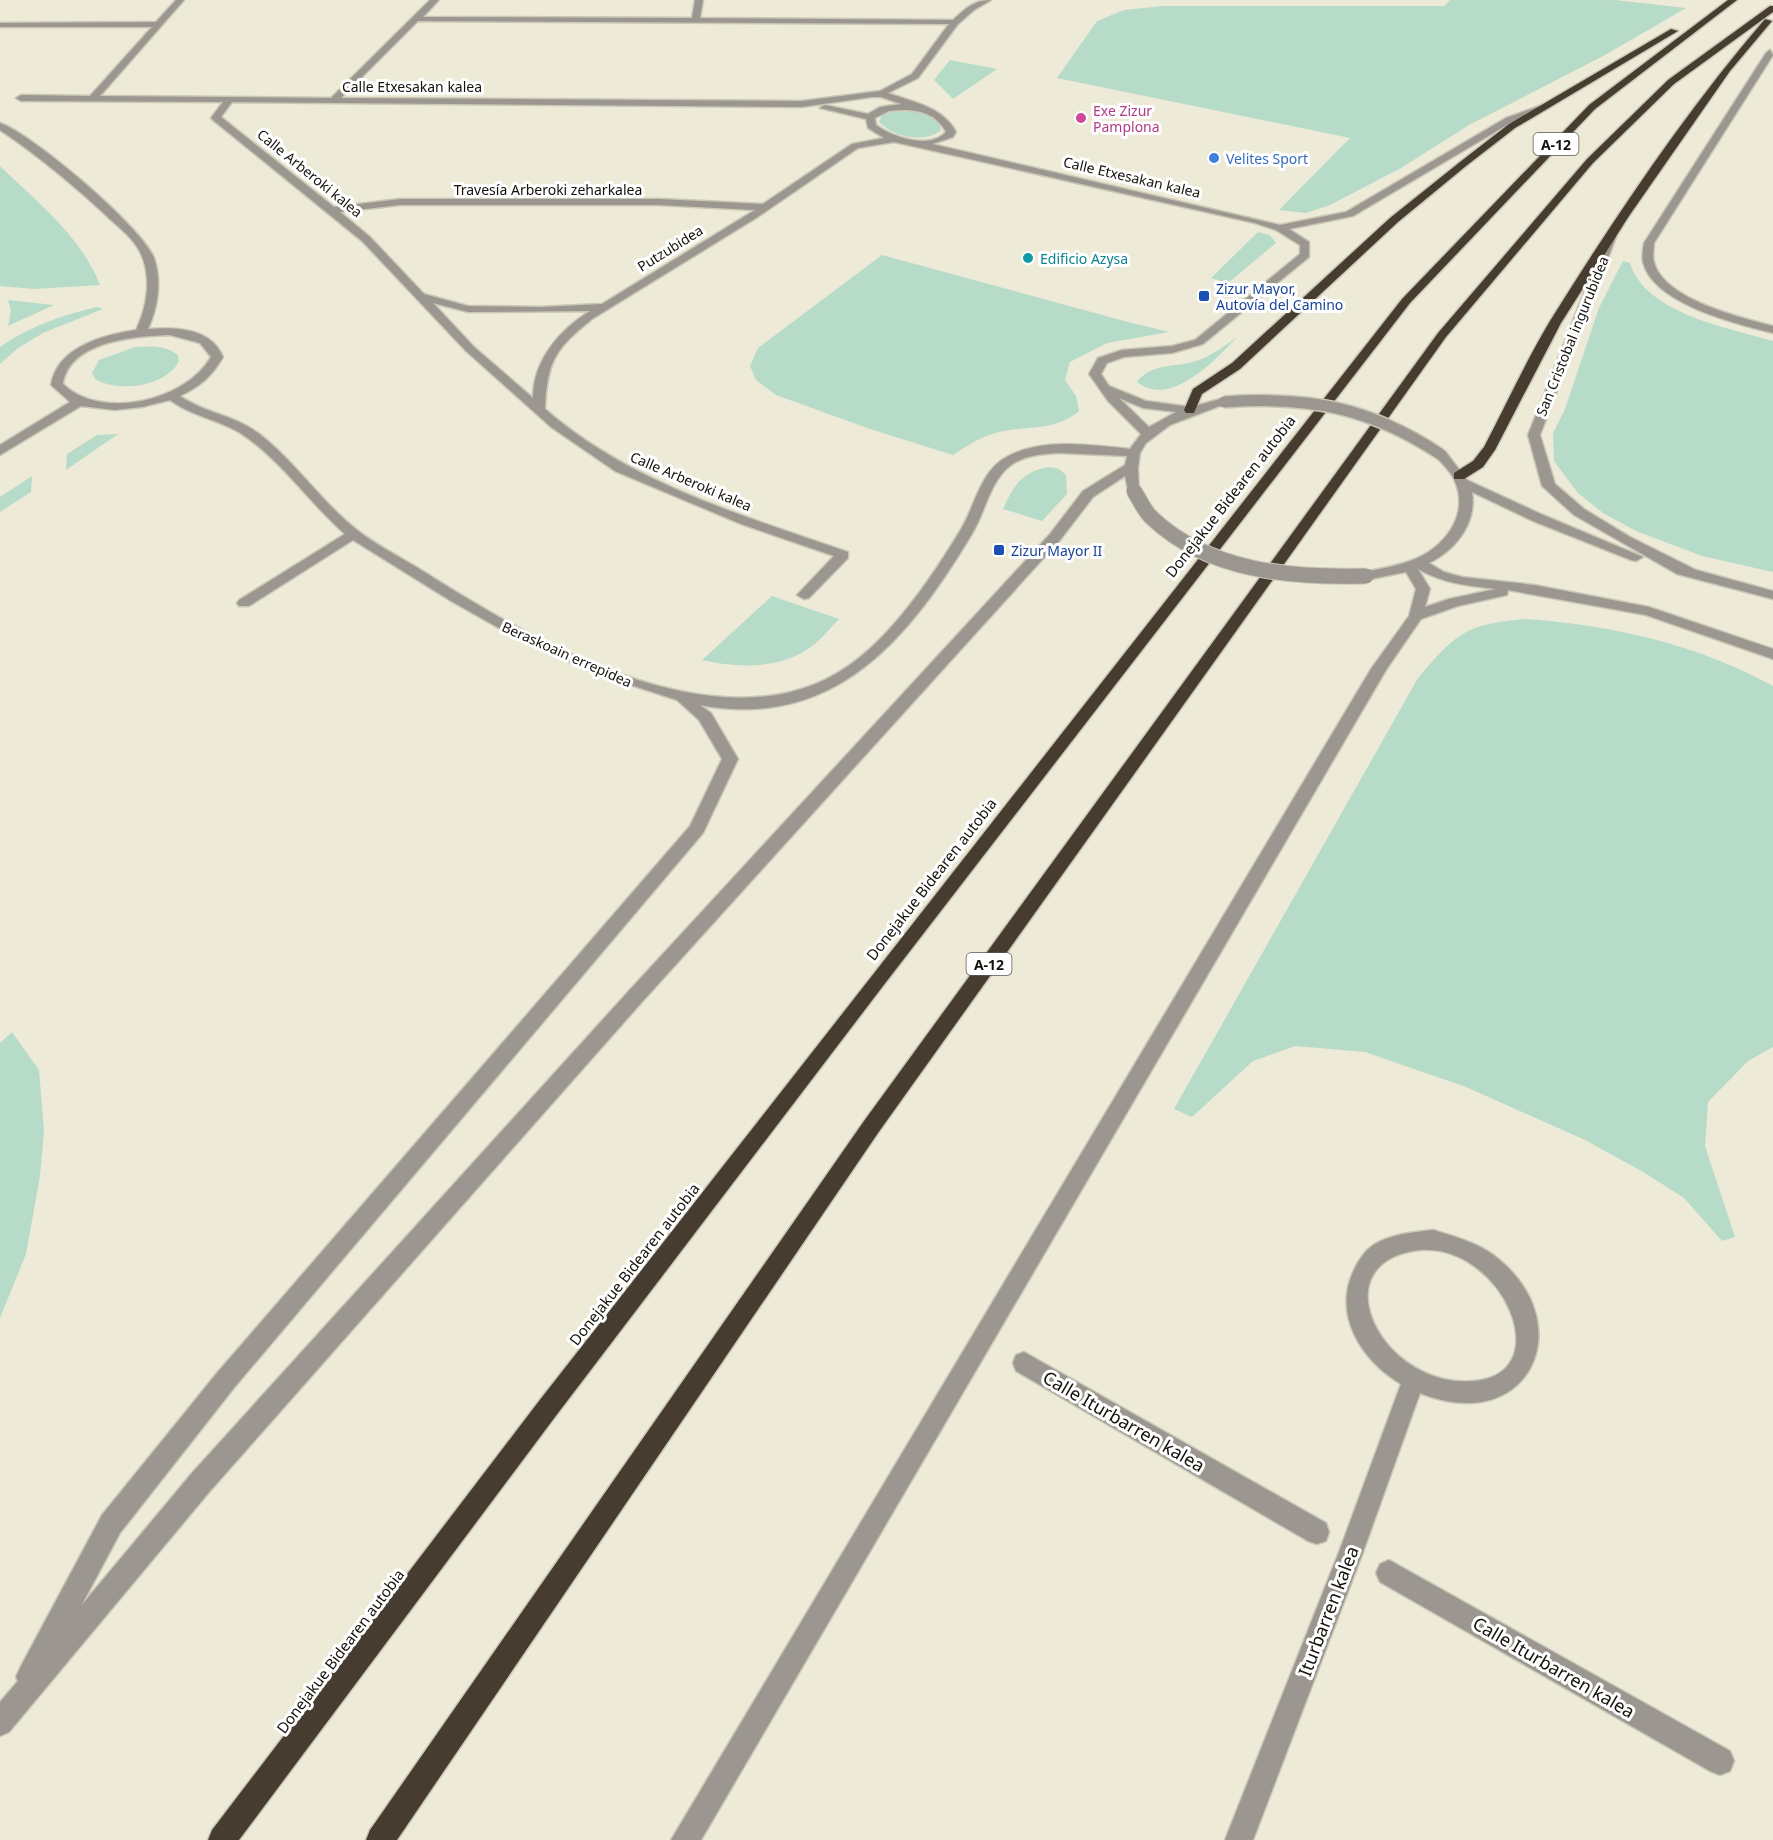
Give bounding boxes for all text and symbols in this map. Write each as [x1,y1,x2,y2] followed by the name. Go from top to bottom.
[342,77,482,96] street label: Calle Etxesakan kalea
[1093,101,1160,136] place label: Exe Zizur Pamplona
[1074,111,1088,125] marker: Exe Zizur Pamplona
[253,125,367,221] street label: Calle Arberoki kalea
[1534,133,1578,155] road number: A-12
[1226,149,1308,168] place label: Velites Sport
[1207,151,1221,165] marker: Velites Sport
[1062,152,1202,202] street label: Calle Etxesakan kalea
[454,180,642,199] street label: Travesía Arberoki zeharkalea
[634,220,706,276] street label: Putzubidea
[1040,249,1128,268] place label: Edificio Azysa
[1021,251,1035,265] marker: Edificio Azysa
[1531,253,1613,419] street label: San Cristobal ingurubidea
[1216,279,1343,314] place label: Zizur Mayor, Autovía del Camino
[1197,289,1211,303] marker: Zizur Mayor, Autovía del Camino
[1160,411,1300,581] street label: Donejakue Bidearen autobia
[627,447,755,515] street label: Calle Arberoki kalea
[1011,541,1103,560] place label: Zizur Mayor II
[992,543,1006,557] marker: Zizur Mayor II
[499,617,635,691] street label: Beraskoain errepidea
[861,794,1001,964] street label: Donejakue Bidearen autobia
[966,953,1012,975] road number: A-12
[564,1179,704,1349] street label: Donejakue Bidearen autobia
[1039,1365,1209,1477] street label: Calle Iturbarren kalea
[1292,1543,1364,1679] street label: Iturbarren kalea
[272,1565,408,1737] street label: Donejakue Bidearen autobia
[1469,1611,1639,1723] street label: Calle Iturbarren kalea

